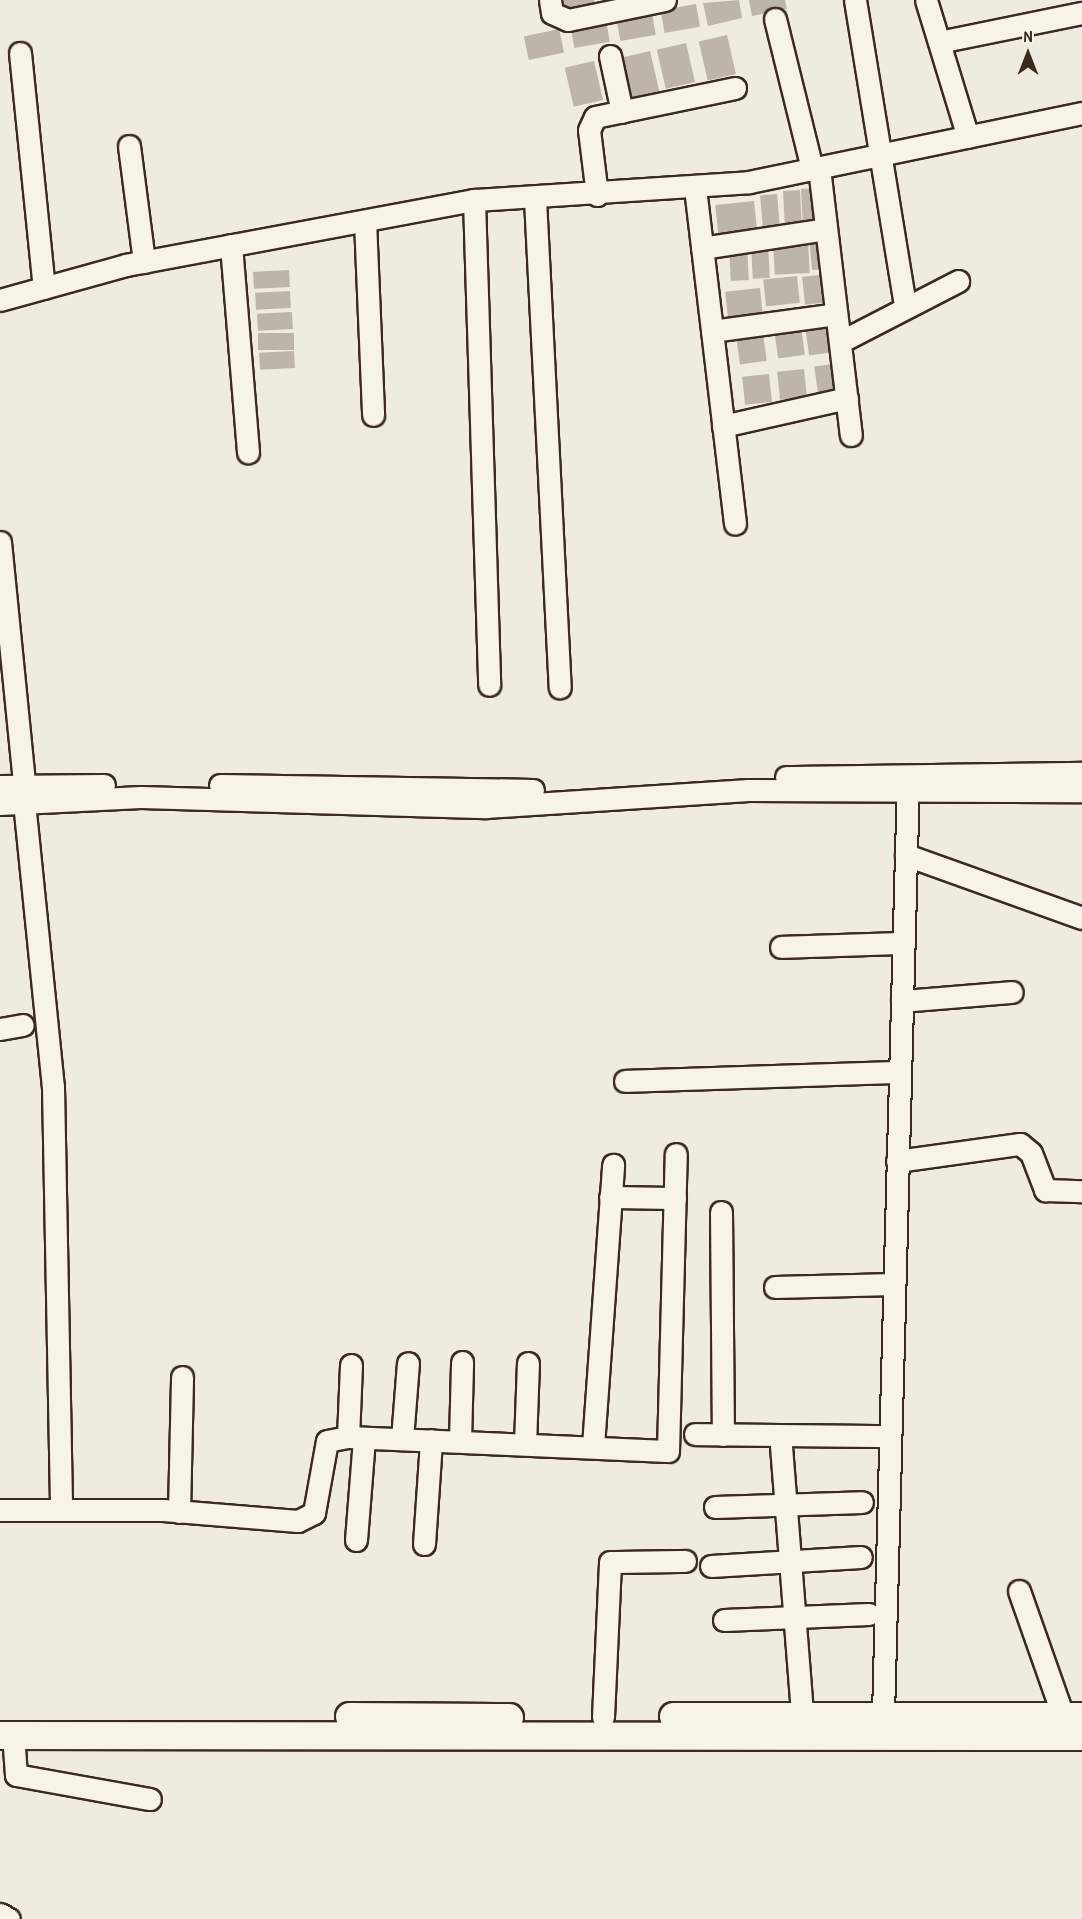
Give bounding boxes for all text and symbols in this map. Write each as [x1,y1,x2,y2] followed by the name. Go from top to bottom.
[998,24,1058,84] north arrow
[1024,25,1032,47] text: N

